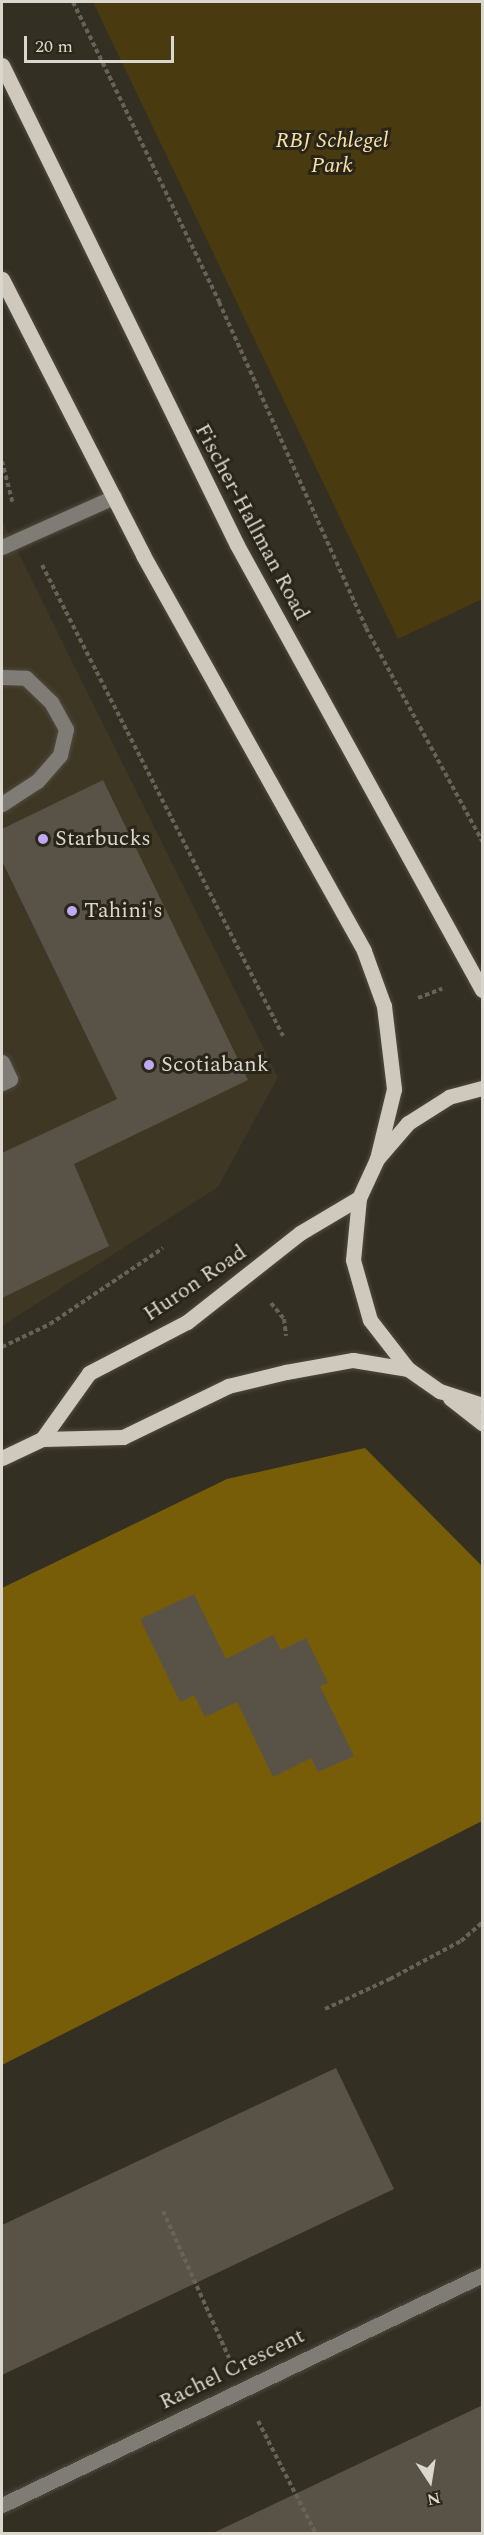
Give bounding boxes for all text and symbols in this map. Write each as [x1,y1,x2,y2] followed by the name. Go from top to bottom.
[27,24,177,62] scale bar
[35,33,73,60] text: 20 m
[276,127,388,178] park label: RBJ Schlegel Park
[189,419,315,625] street label: Fischer-Hallman Road
[55,826,151,852] place label: Starbucks
[36,832,50,846] marker: Starbucks
[84,898,163,924] place label: Tahini's
[65,904,79,918] marker: Tahini's
[161,1052,269,1078] place label: Scotiabank
[142,1058,156,1072] marker: Scotiabank
[138,1239,252,1327] street label: Huron Road
[155,2322,309,2416] street label: Rachel Crescent
[400,2451,460,2511] north arrow
[425,2486,443,2512] text: N

